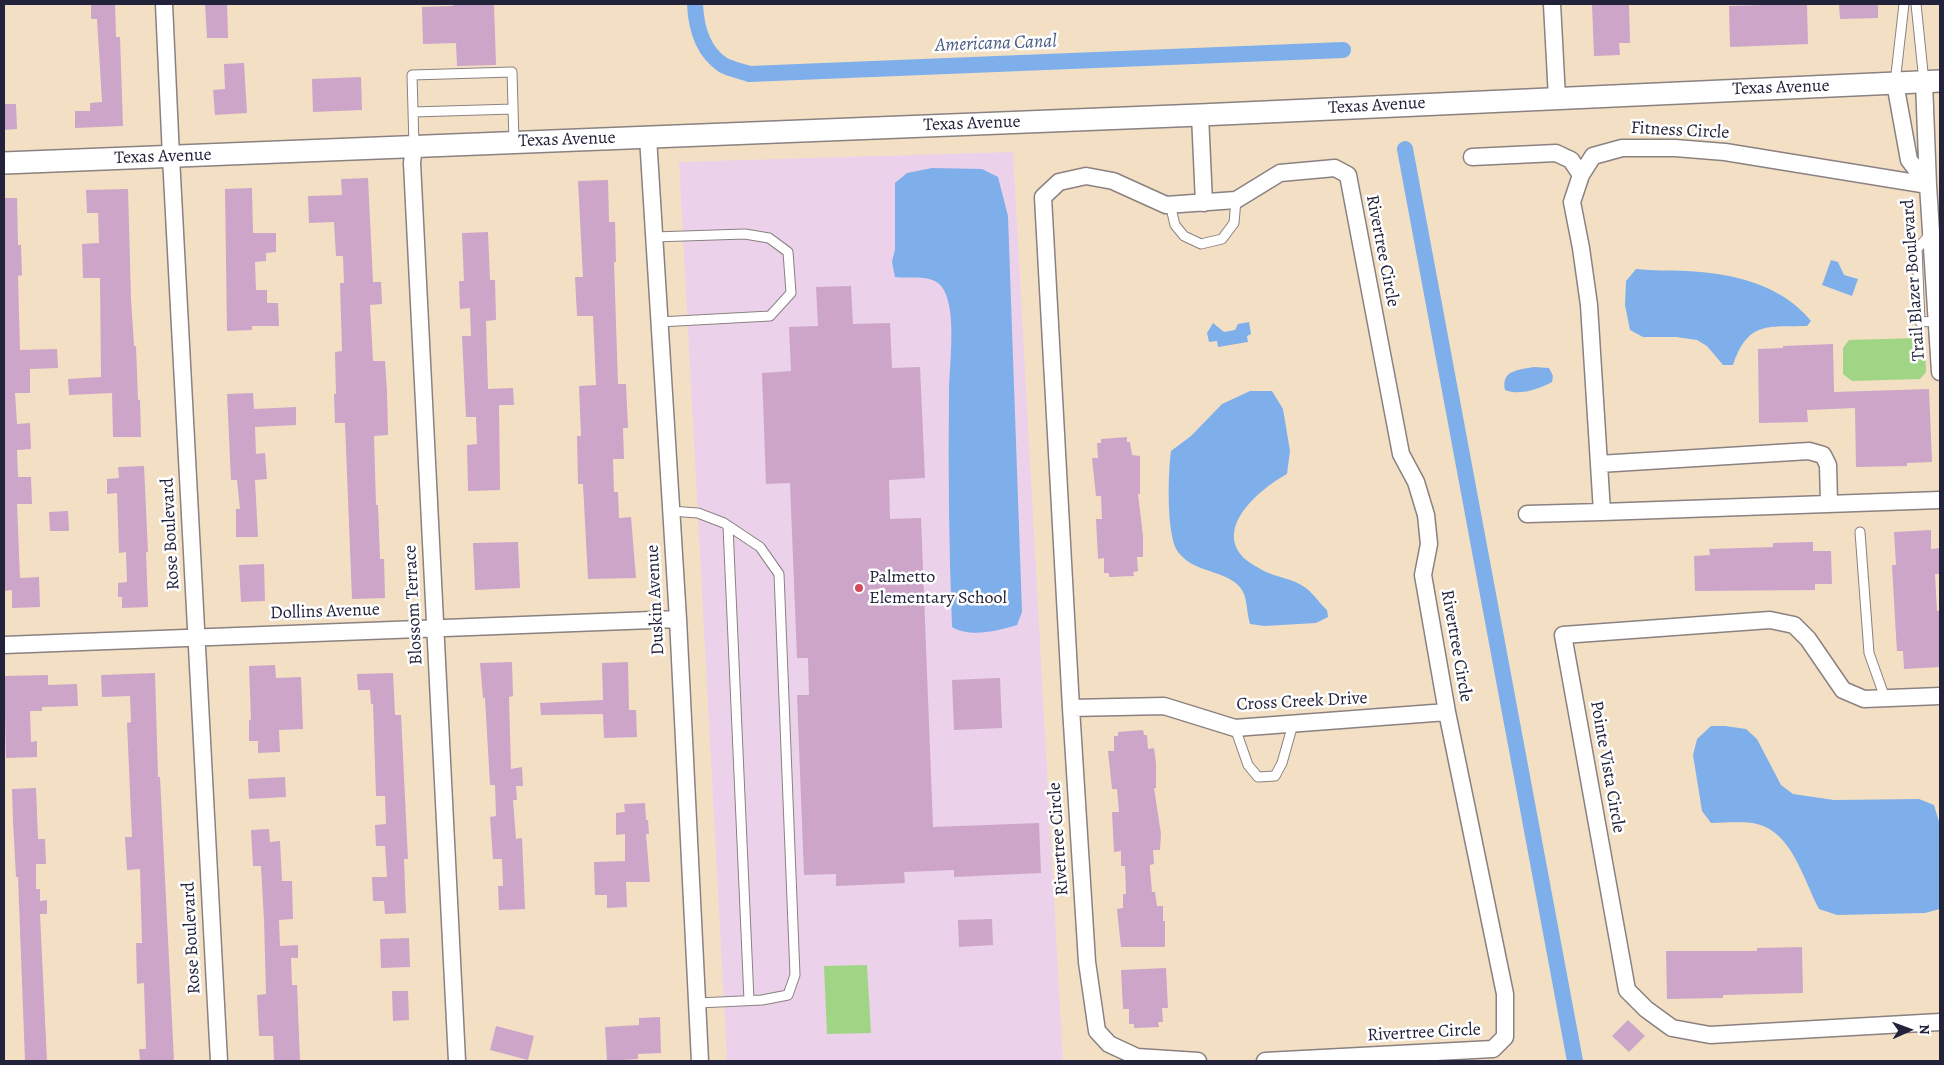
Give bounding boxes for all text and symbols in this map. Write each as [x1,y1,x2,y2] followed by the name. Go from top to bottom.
[935,30,1057,58] water label: Americana Canal
[1732,76,1830,100] street label: Texas Avenue
[1328,93,1426,119] street label: Texas Avenue
[923,112,1021,136] street label: Texas Avenue
[1630,118,1730,144] street label: Fitness Circle
[518,128,616,152] street label: Texas Avenue
[114,145,212,169] street label: Texas Avenue
[1361,193,1403,309] street label: Rivertree Circle
[1898,198,1930,362] street label: Trail Blazer Boulevard
[157,477,185,591] street label: Rose Boulevard
[400,544,428,666] street label: Blossom Terrace
[642,544,670,656] street label: Duskin Avenue
[869,567,1007,610] place label: Palmetto Elementary School
[853,582,865,594] marker: Palmetto Elementary School
[1435,588,1477,704] street label: Rivertree Circle
[270,599,380,625] street label: Dollins Avenue
[1236,688,1368,716] street label: Cross Creek Drive
[1585,699,1629,835] street label: Pointe Vista Circle
[1044,782,1074,896] street label: Rivertree Circle
[178,881,206,995] street label: Rose Boulevard
[1884,1005,1934,1055] north arrow
[1367,1019,1481,1047] street label: Rivertree Circle
[1915,1024,1934,1035] text: N

